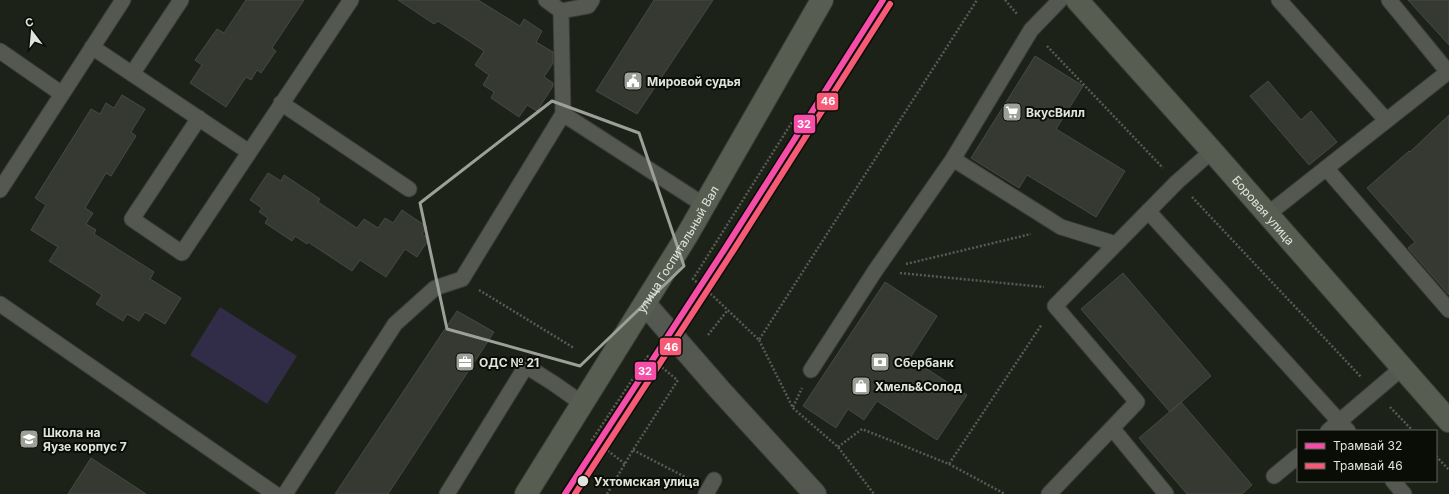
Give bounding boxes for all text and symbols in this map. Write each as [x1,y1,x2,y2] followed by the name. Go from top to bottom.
[12,12,52,52] north arrow
[23,15,35,30] text: С
[622,70,644,92] public building icon: Мировой судья
[647,74,741,89] place label: Мировой судья
[816,92,839,111] line badge: 46
[821,94,835,108] text: 46
[1001,101,1023,123] supermarket icon: ВкусВилл
[1026,105,1085,120] place label: ВкусВилл
[793,114,816,134] line badge: 32
[797,117,811,131] text: 32
[1229,172,1298,248] street label: Боровая улица
[633,183,721,315] street label: улица Госпитальный Вал
[659,337,682,356] line badge: 46
[664,340,678,354] text: 46
[454,351,476,373] office icon: ОДС № 21
[869,351,891,373] bank icon: Сбербанк
[479,355,539,370] place label: ОДС № 21
[894,355,954,370] place label: Сбербанк
[634,361,657,381] line badge: 32
[638,364,652,378] text: 32
[850,375,872,397] shop icon: Хмель&Солод
[875,379,962,394] place label: Хмель&Солод
[43,425,127,454] place label: Школа на Яузе корпус 7
[18,428,40,450] school or university icon: Школа на Яузе корпус 7
[1297,430,1437,482] legend
[1333,438,1402,453] text: Трамвай 32
[1333,458,1403,473] text: Трамвай 46
[576,474,590,488] marker: Ухтомская улица
[594,474,699,489] place label: Ухтомская улица

